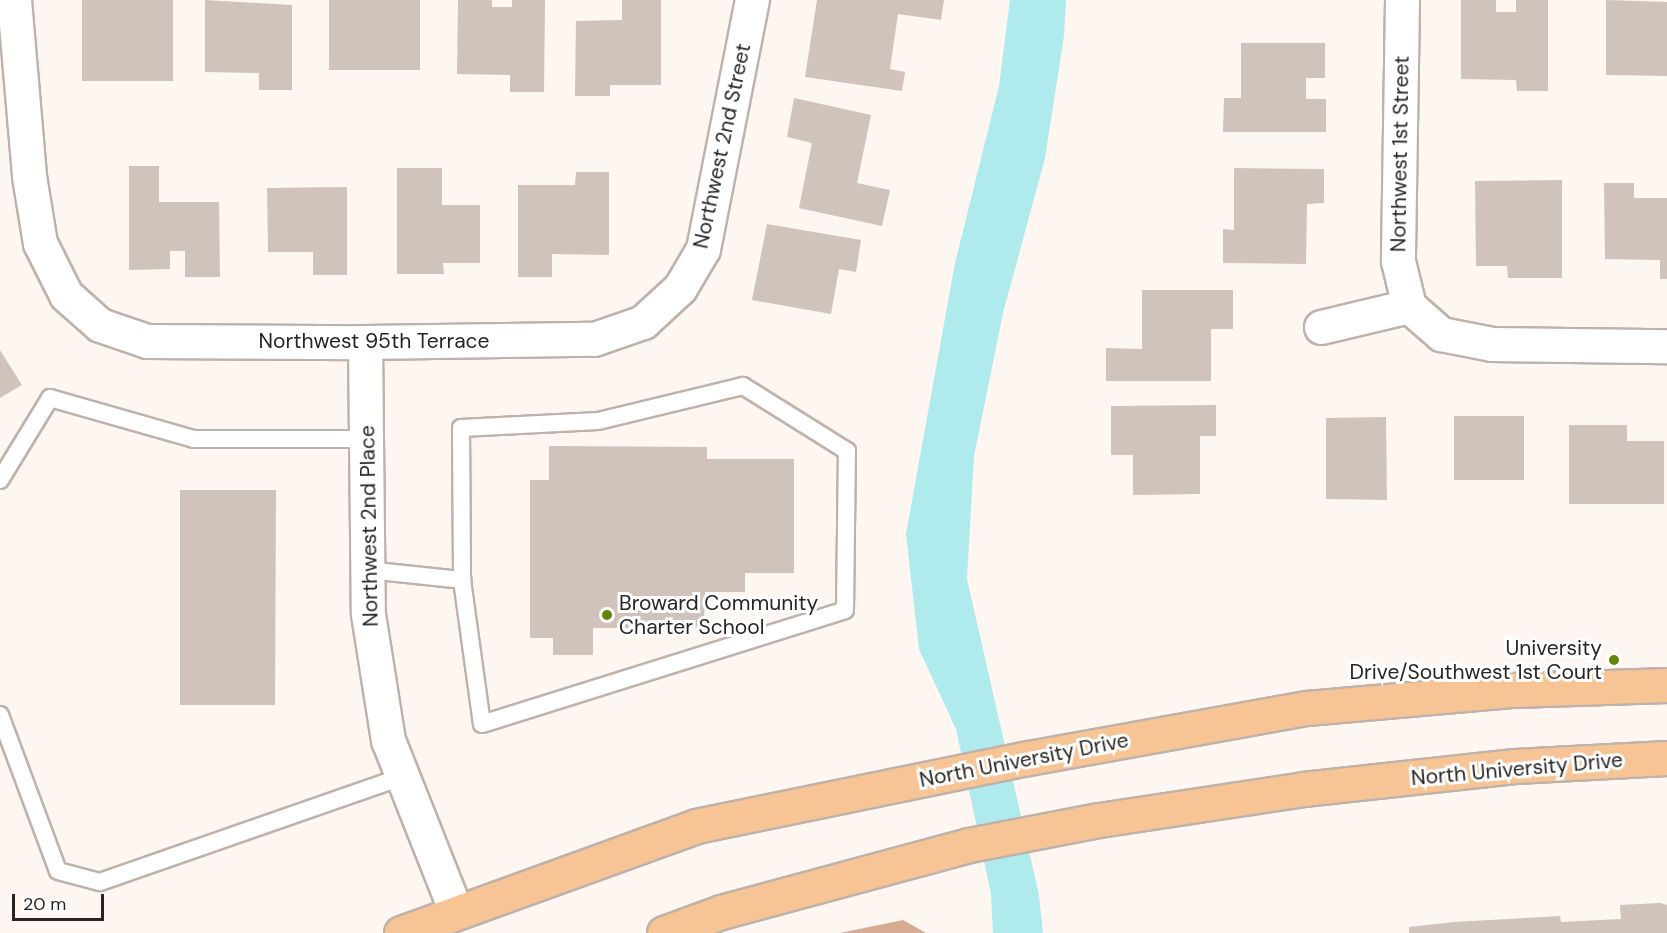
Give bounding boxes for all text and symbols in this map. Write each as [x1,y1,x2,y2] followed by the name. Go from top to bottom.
[688,41,756,251] street label: Northwest 2nd Street
[1386,56,1414,252] street label: Northwest 1st Street
[258,328,490,354] street label: Northwest 95th Terrace
[355,425,383,627] street label: Northwest 2nd Place
[619,590,818,640] place label: Broward Community Charter School
[600,608,614,622] marker: Broward Community Charter School
[1350,635,1602,685] place label: University Drive/Southwest 1st Court
[1607,653,1621,667] marker: University Drive/Southwest 1st Court
[917,727,1131,793] street label: North University Drive
[1410,747,1624,791] street label: North University Drive
[15,882,106,920] scale bar
[23,892,66,916] text: 20 m

